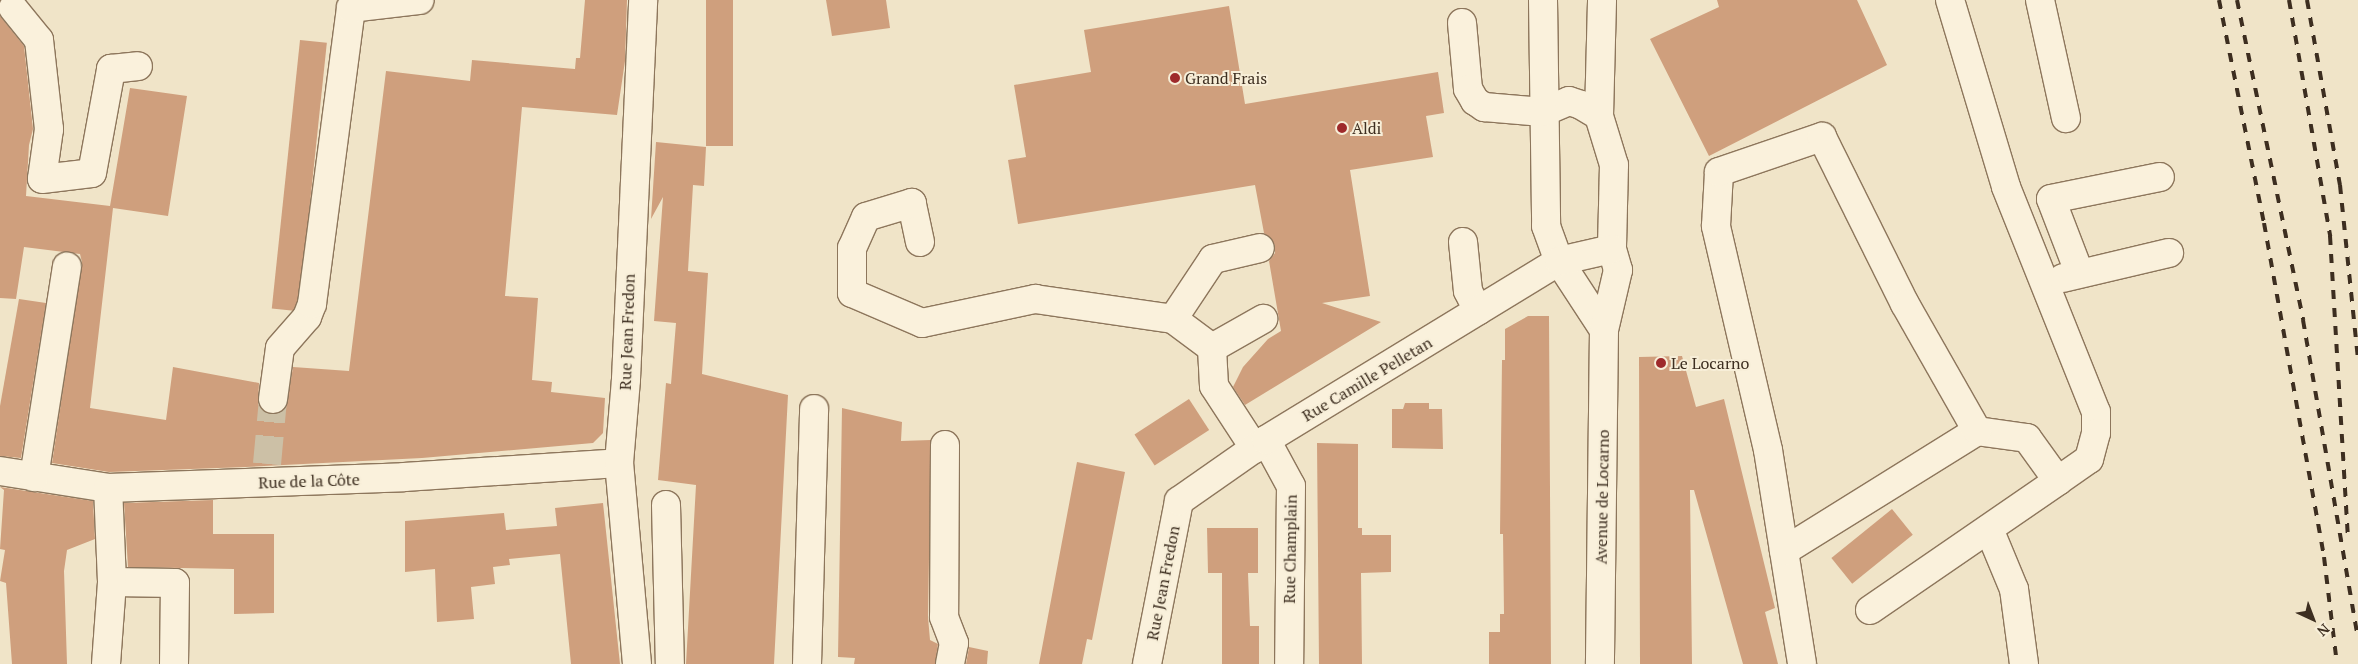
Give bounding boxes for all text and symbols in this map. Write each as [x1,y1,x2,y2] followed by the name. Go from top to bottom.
[1185,68,1267,88] place label: Grand Frais
[1169,72,1181,84] marker: Grand Frais
[1352,118,1381,138] place label: Aldi
[1336,122,1348,134] marker: Aldi
[615,273,639,391] street label: Rue Jean Fredon
[1299,333,1435,425] street label: Rue Camille Pelletan
[1671,353,1749,373] place label: Le Locarno
[1655,357,1667,369] marker: Le Locarno
[1591,429,1613,565] street label: Avenue de Locarno
[258,470,360,492] street label: Rue de la Côte
[1279,494,1301,604] street label: Rue Champlain
[1142,524,1184,642] street label: Rue Jean Fredon
[2288,594,2338,644] north arrow
[2313,620,2334,641] text: N

